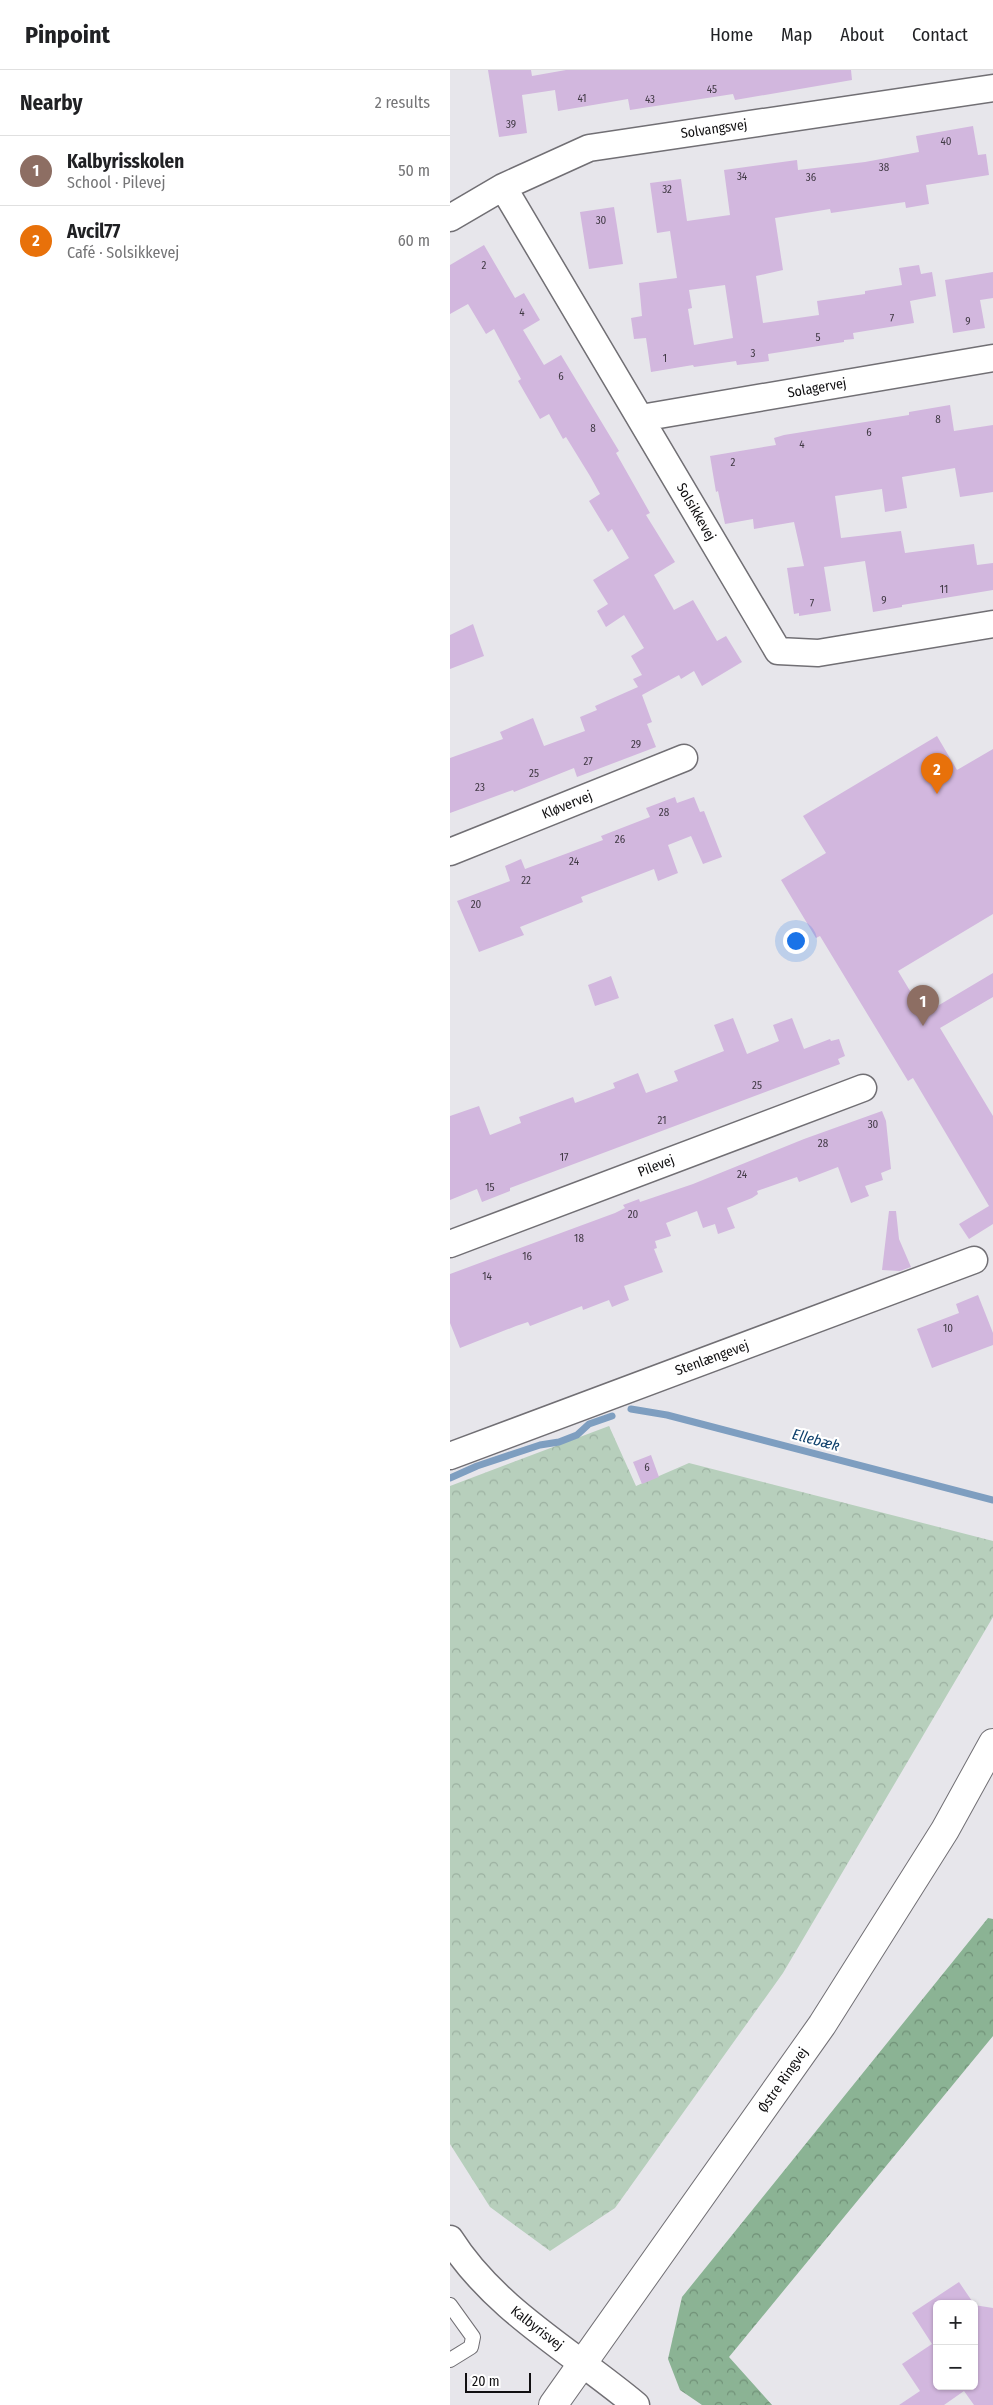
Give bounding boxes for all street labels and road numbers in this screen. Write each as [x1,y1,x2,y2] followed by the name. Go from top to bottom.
[680,116,748,142] street label: Solvangsvej
[786,374,848,402] street label: Solagervej
[673,480,719,544] street label: Solsikkevej
[539,787,595,823] street label: Kløvervej
[635,1151,677,1181] street label: Pilevej
[673,1337,751,1379] street label: Stenlængevej
[754,2044,812,2116] street label: Østre Ringvej
[507,2302,567,2354] street label: Kalbyrisvej

